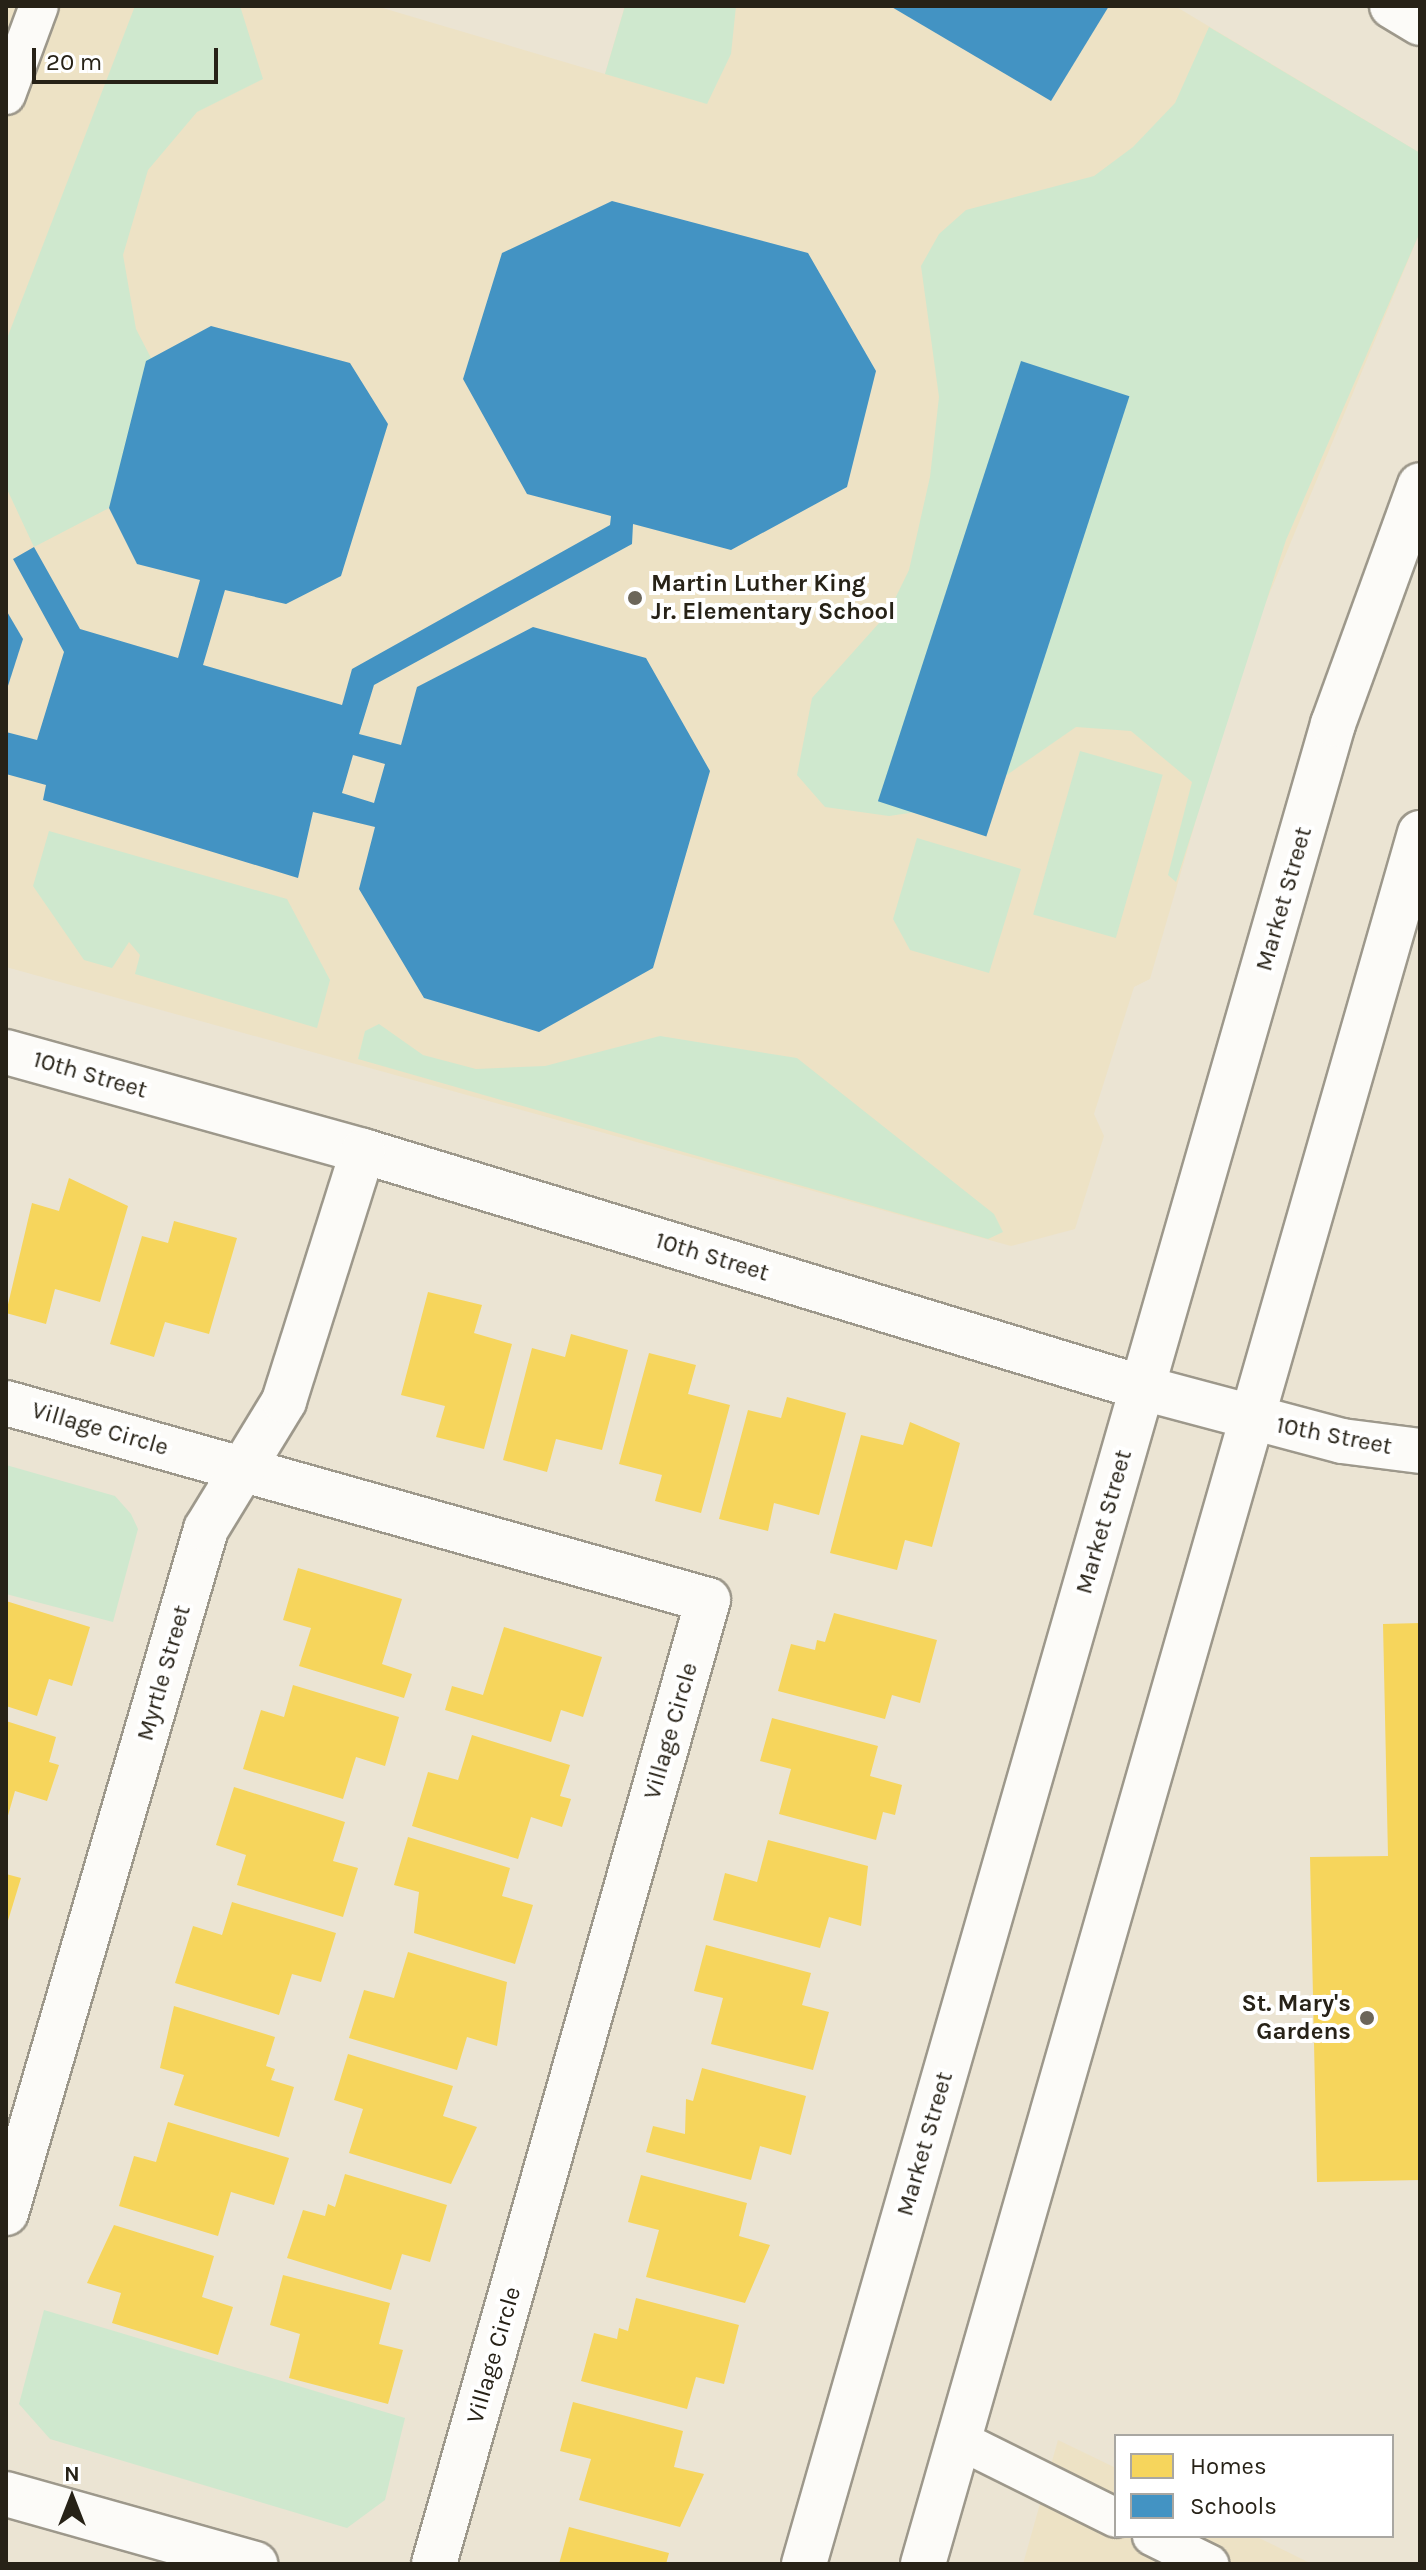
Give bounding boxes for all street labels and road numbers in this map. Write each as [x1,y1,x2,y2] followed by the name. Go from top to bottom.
[1250,824,1318,974] street label: Market Street
[30,1045,150,1105] street label: 10th Street
[652,1226,772,1288] street label: 10th Street
[28,1396,172,1462] street label: Village Circle
[1274,1411,1394,1461] street label: 10th Street
[1070,1447,1138,1597] street label: Market Street
[131,1602,197,1744] street label: Myrtle Street
[638,1659,704,1803] street label: Village Circle
[891,2069,959,2219] street label: Market Street
[461,2283,527,2427] street label: Village Circle

